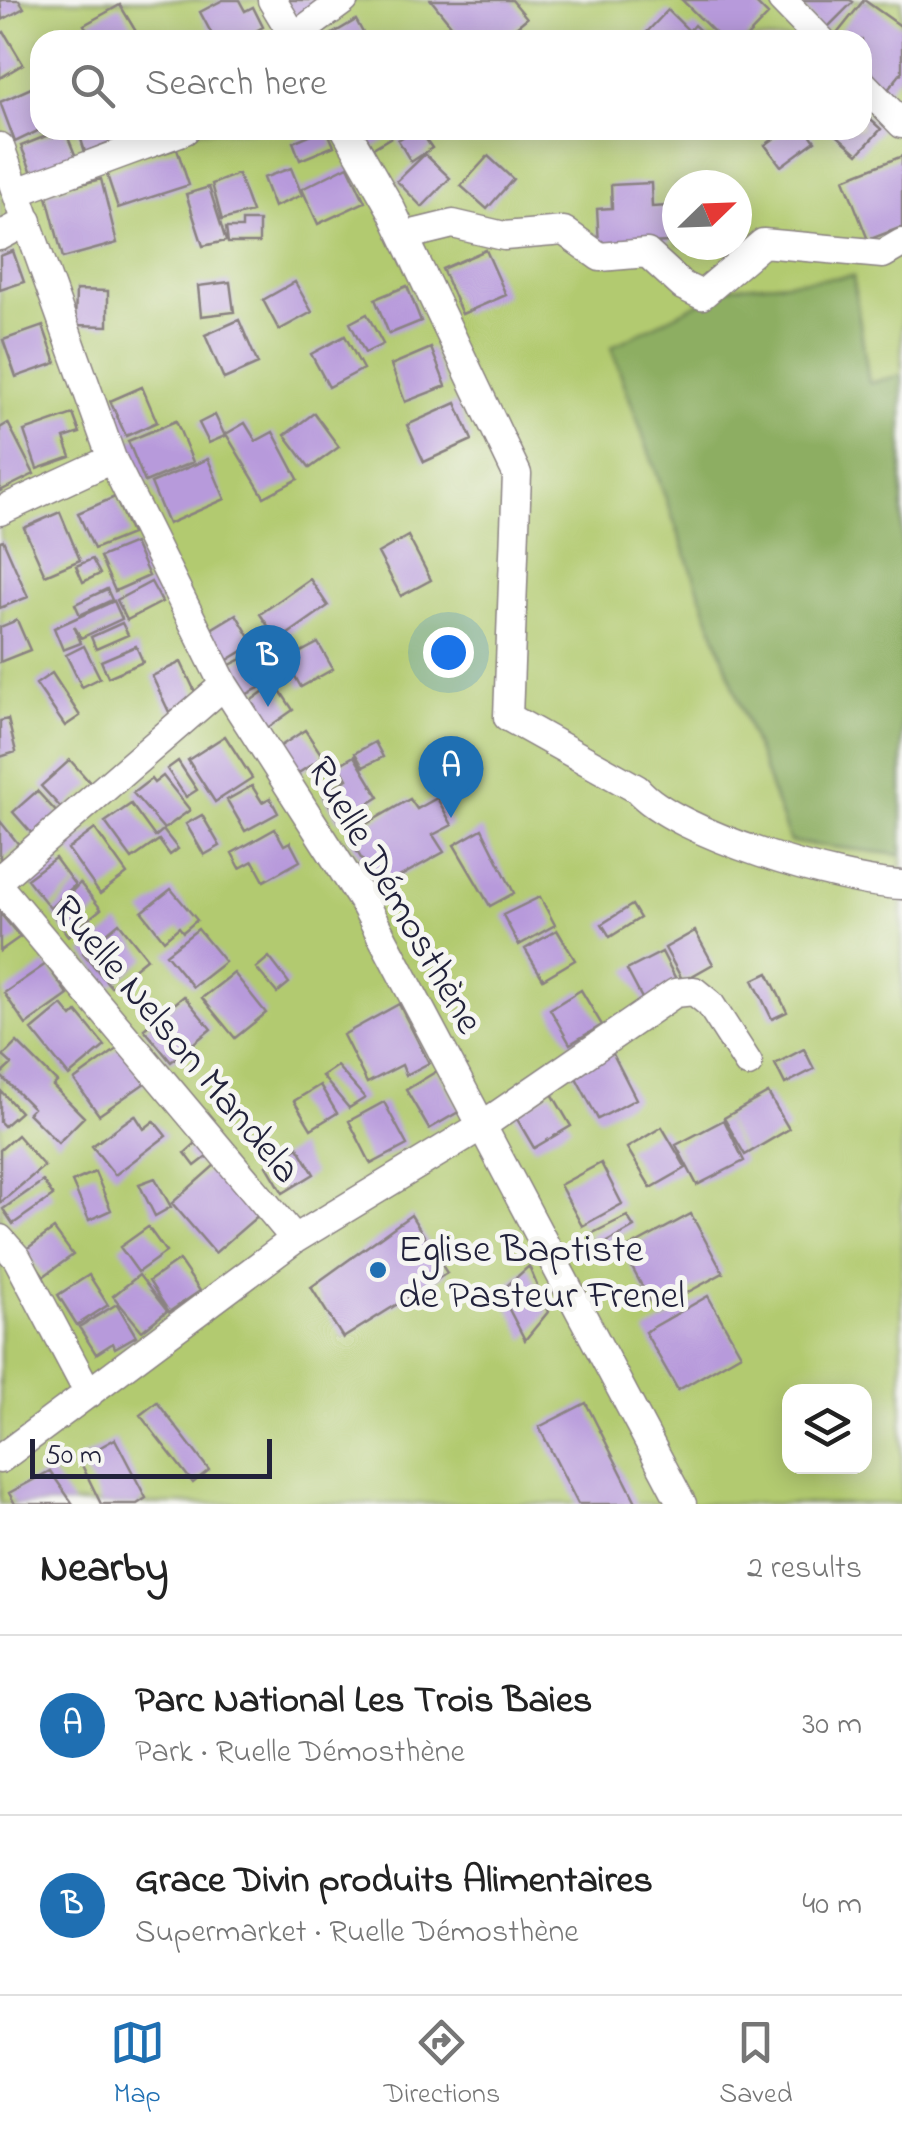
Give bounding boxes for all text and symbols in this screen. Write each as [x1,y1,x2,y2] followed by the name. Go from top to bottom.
[30,30,872,140] search box
[145,57,327,113] text: Search here
[65,58,120,113] icon: search
[662,170,752,260] north arrow
[236,624,300,707] pin: B
[423,627,474,678] your location
[418,736,484,818] pin: A
[290,747,497,1046] street label: Ruelle Démosthène
[36,884,313,1198] street label: Ruelle Nelson Mandela
[398,1222,685,1327] place label: Eglise Baptiste de Pasteur Frenel
[367,1259,389,1281] marker: Eglise Baptiste de Pasteur Frenel
[782,1384,872,1474] map controls
[782,1384,872,1474] button: layers
[30,1434,272,1478] scale bar
[45,1436,102,1477] text: 50 m
[40,1539,168,1600] text: Nearby
[747,1546,862,1593] text: 2 results
[135,1674,592,1730] text: Parc National Les Trois Baies
[63,1702,82,1749] text: A
[802,1702,862,1749] text: 30 m
[135,1730,465,1777] text: Park · Ruelle Démosthène
[135,1854,653,1910] text: Grace Divin produits Alimentaires
[62,1882,83,1929] text: B
[802,1882,862,1929] text: 40 m
[135,1910,579,1957] text: Supermarket · Ruelle Démosthène
[110,2015,165,2116] tab: Map
[384,2015,500,2116] tab: Directions
[719,2015,792,2116] tab: Saved

